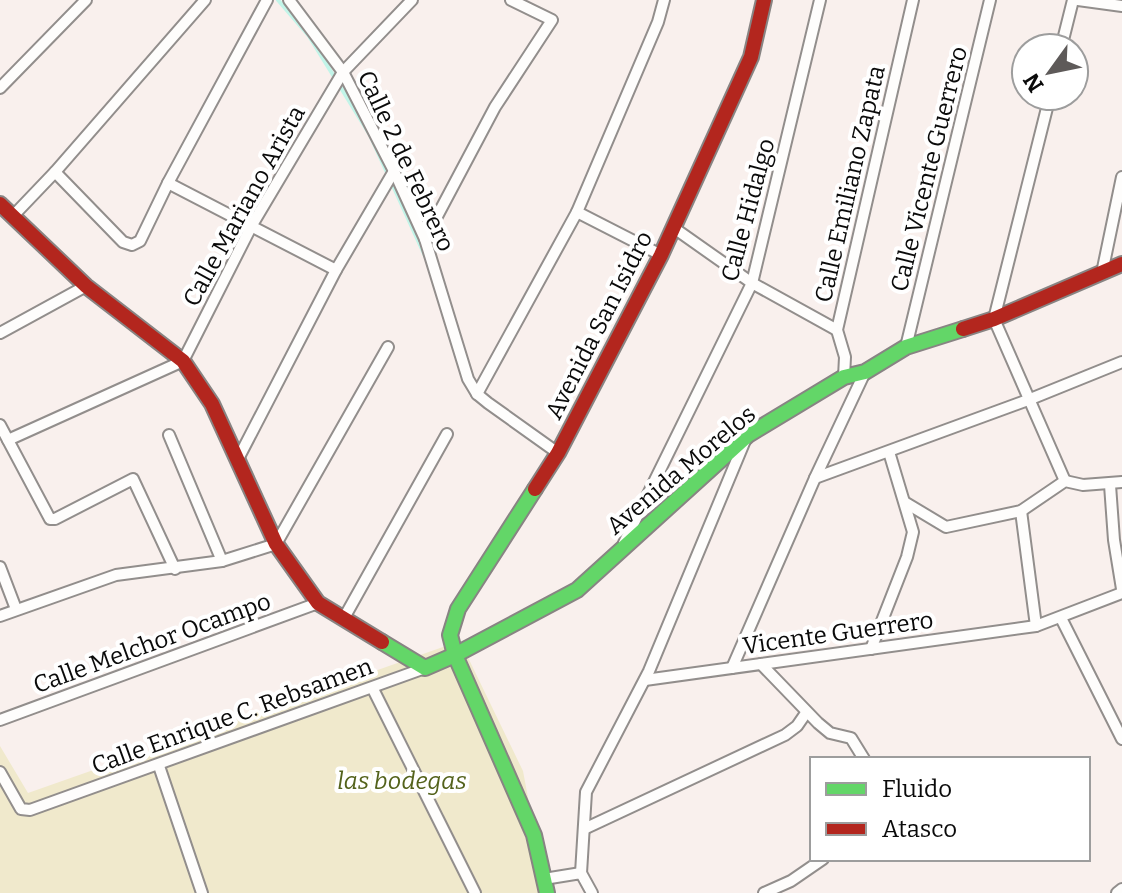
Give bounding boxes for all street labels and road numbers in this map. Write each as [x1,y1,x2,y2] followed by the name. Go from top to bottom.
[885,43,973,295] street label: Calle Vicente Guerrero
[809,63,891,305] street label: Calle Emiliano Zapata
[352,66,460,256] street label: Calle 2 de Febrero
[177,101,311,311] street label: Calle Mariano Arista
[715,135,781,285] street label: Calle Hidalgo
[540,226,658,424] street label: Avenida San Isidro
[601,400,761,540] street label: Avenida Morelos
[29,587,275,699] street label: Calle Melchor Ocampo
[741,606,935,660] street label: Vicente Guerrero
[88,652,376,780] street label: Calle Enrique C. Rebsamen

